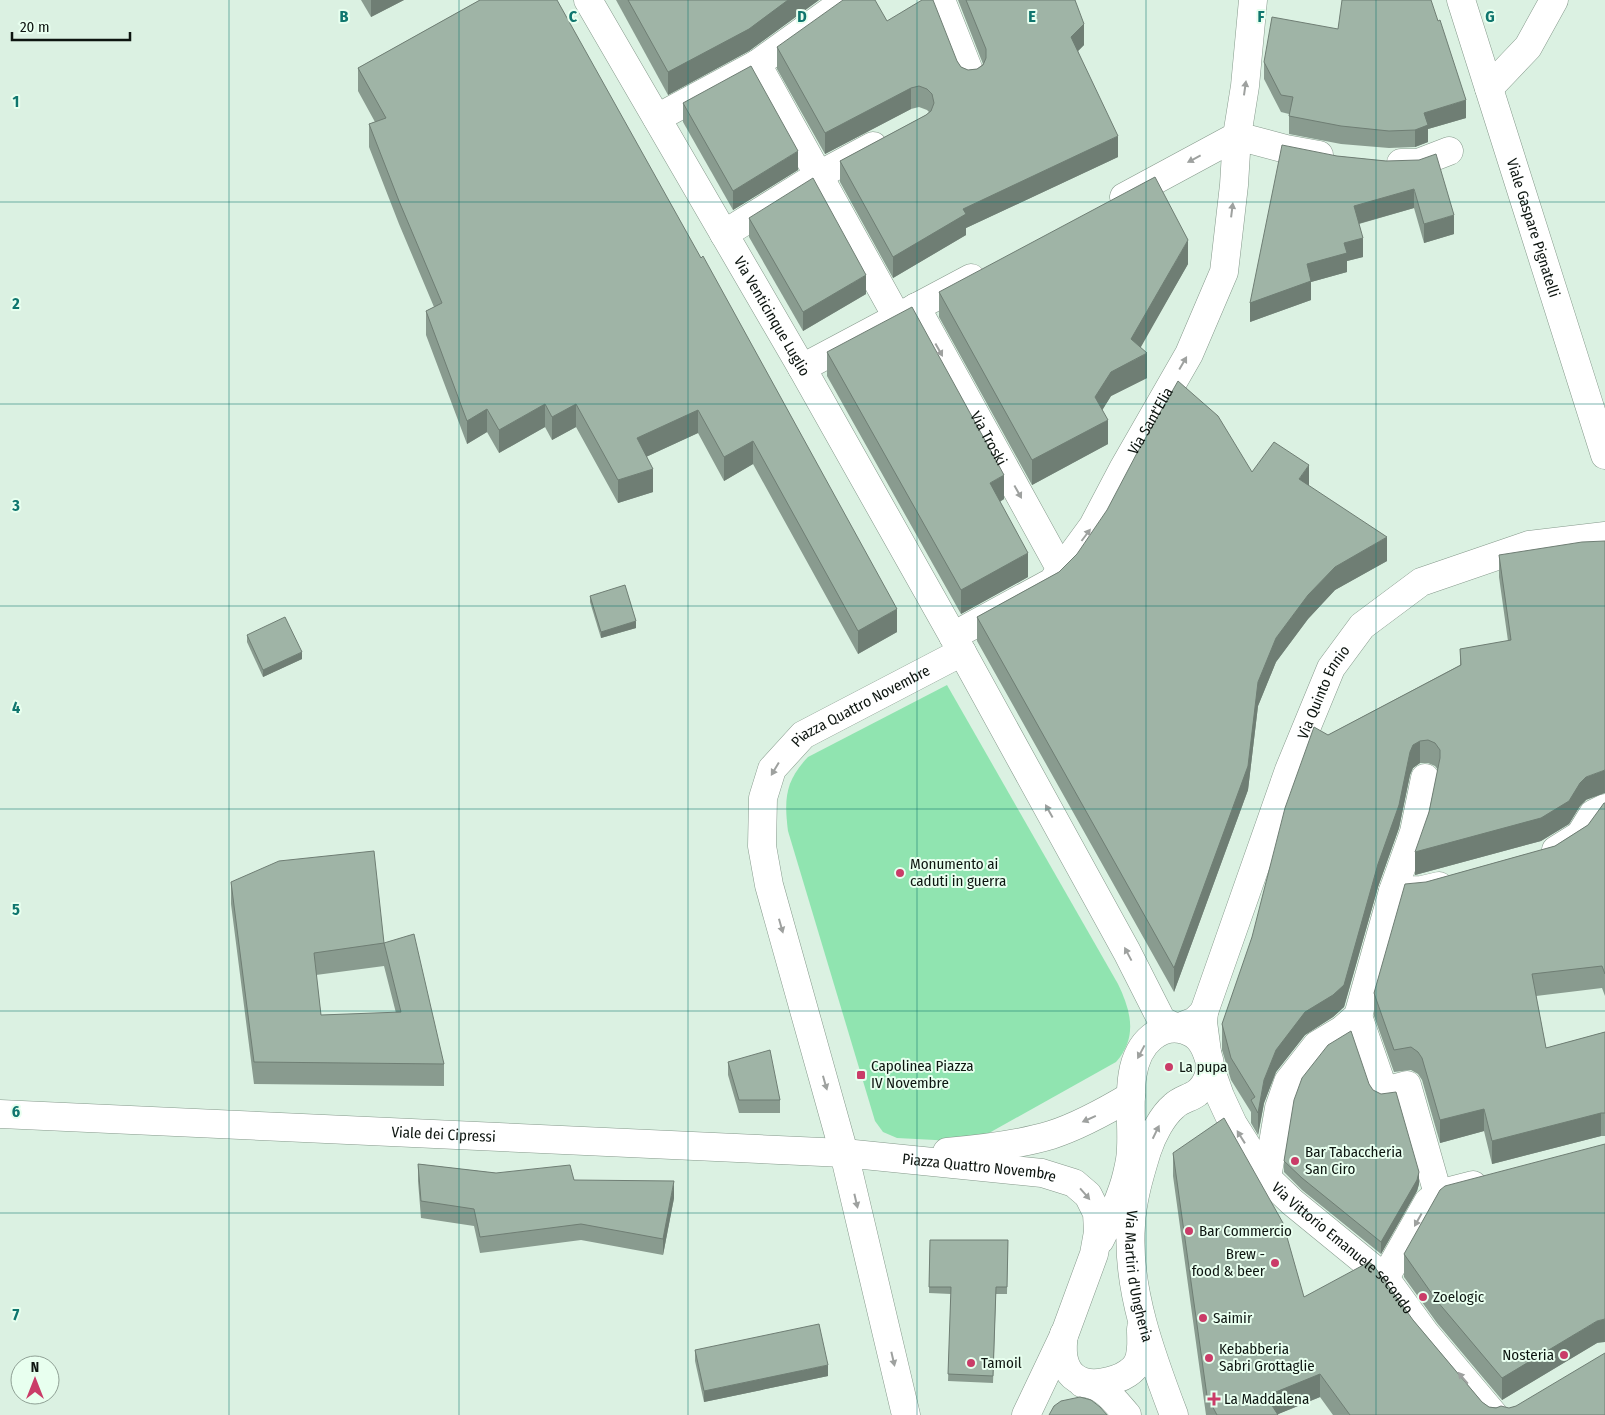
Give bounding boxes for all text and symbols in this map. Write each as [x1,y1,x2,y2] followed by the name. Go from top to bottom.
[340,7,349,26] text: B
[569,7,578,26] text: C
[797,7,807,26] text: D
[1028,7,1036,26] text: E
[1257,7,1265,26] text: F
[1485,7,1495,26] text: G
[12,10,130,42] scale bar
[20,18,50,36] text: 20 m
[1241,80,1249,96] one-way arrow
[13,92,19,111] text: 1
[1187,155,1202,163] one-way arrow
[1503,156,1563,299] street label: Viale Gaspare Pignatelli
[1228,202,1236,218] one-way arrow
[730,253,814,380] street label: Via Venticinque Luglio
[11,294,20,313] text: 2
[935,343,944,356] one-way arrow
[1179,357,1188,370] one-way arrow
[1124,384,1177,458] street label: Via Sant'Elia
[966,408,1010,468] street label: Via Troski
[1014,485,1022,499] one-way arrow
[11,496,20,515] text: 3
[1081,529,1092,542] one-way arrow
[1294,642,1354,742] street label: Via Quinto Ennio
[788,661,933,751] street label: Piazza Quattro Novembre
[12,698,20,717] text: 4
[770,762,779,775] one-way arrow
[1045,804,1054,818] one-way arrow
[910,855,1006,890] place label: Monumento ai caduti in guerra
[894,867,906,879] marker: Monumento ai caduti in guerra
[12,900,20,919] text: 5
[777,919,785,934] one-way arrow
[1123,947,1132,960] one-way arrow
[1136,1045,1145,1058] one-way arrow
[871,1057,973,1092] place label: Capolinea Piazza IV Novembre
[1179,1058,1227,1076] place label: La pupa
[1163,1061,1175,1073] marker: La pupa
[855,1069,867,1081] marker: Capolinea Piazza IV Novembre
[821,1075,829,1090] one-way arrow
[12,1102,20,1121] text: 6
[1082,1116,1096,1124] one-way arrow
[391,1123,496,1146] street label: Viale dei Cipressi
[1152,1124,1160,1139] one-way arrow
[1236,1130,1246,1143] one-way arrow
[1305,1143,1402,1178] place label: Bar Tabaccheria San Ciro
[901,1150,1059,1186] street label: Piazza Quattro Novembre
[1289,1155,1301,1167] marker: Bar Tabaccheria San Ciro
[1268,1178,1417,1318] street label: Via Vittorio Emanuele secondo
[1079,1188,1091,1200] one-way arrow
[852,1193,860,1208] one-way arrow
[1121,1209,1157,1344] street label: Via Martiri d'Ungheria
[1414,1213,1422,1228] one-way arrow
[1199,1222,1292,1240] place label: Bar Commercio
[1183,1225,1195,1237] marker: Bar Commercio
[1192,1245,1266,1280] place label: Brew - food & beer
[1269,1257,1281,1269] marker: Brew - food & beer
[1433,1288,1485,1306] place label: Zoelogic
[1417,1291,1429,1303] marker: Zoelogic
[13,1305,20,1324] text: 7
[1213,1309,1253,1327] place label: Saimir
[1197,1312,1209,1324] marker: Saimir
[1219,1340,1315,1375] place label: Kebabberia Sabri Grottaglie
[1502,1346,1554,1364] place label: Nosteria
[1558,1349,1570,1361] marker: Nosteria
[889,1351,897,1366] one-way arrow
[1203,1352,1215,1364] marker: Kebabberia Sabri Grottaglie
[981,1354,1022,1372] place label: Tamoil
[10,1355,60,1405] north arrow
[965,1357,977,1369] marker: Tamoil
[31,1359,39,1376] text: N
[1457,1372,1469,1384] one-way arrow
[1224,1390,1309,1408] place label: La Maddalena
[1208,1393,1220,1405] marker: La Maddalena

